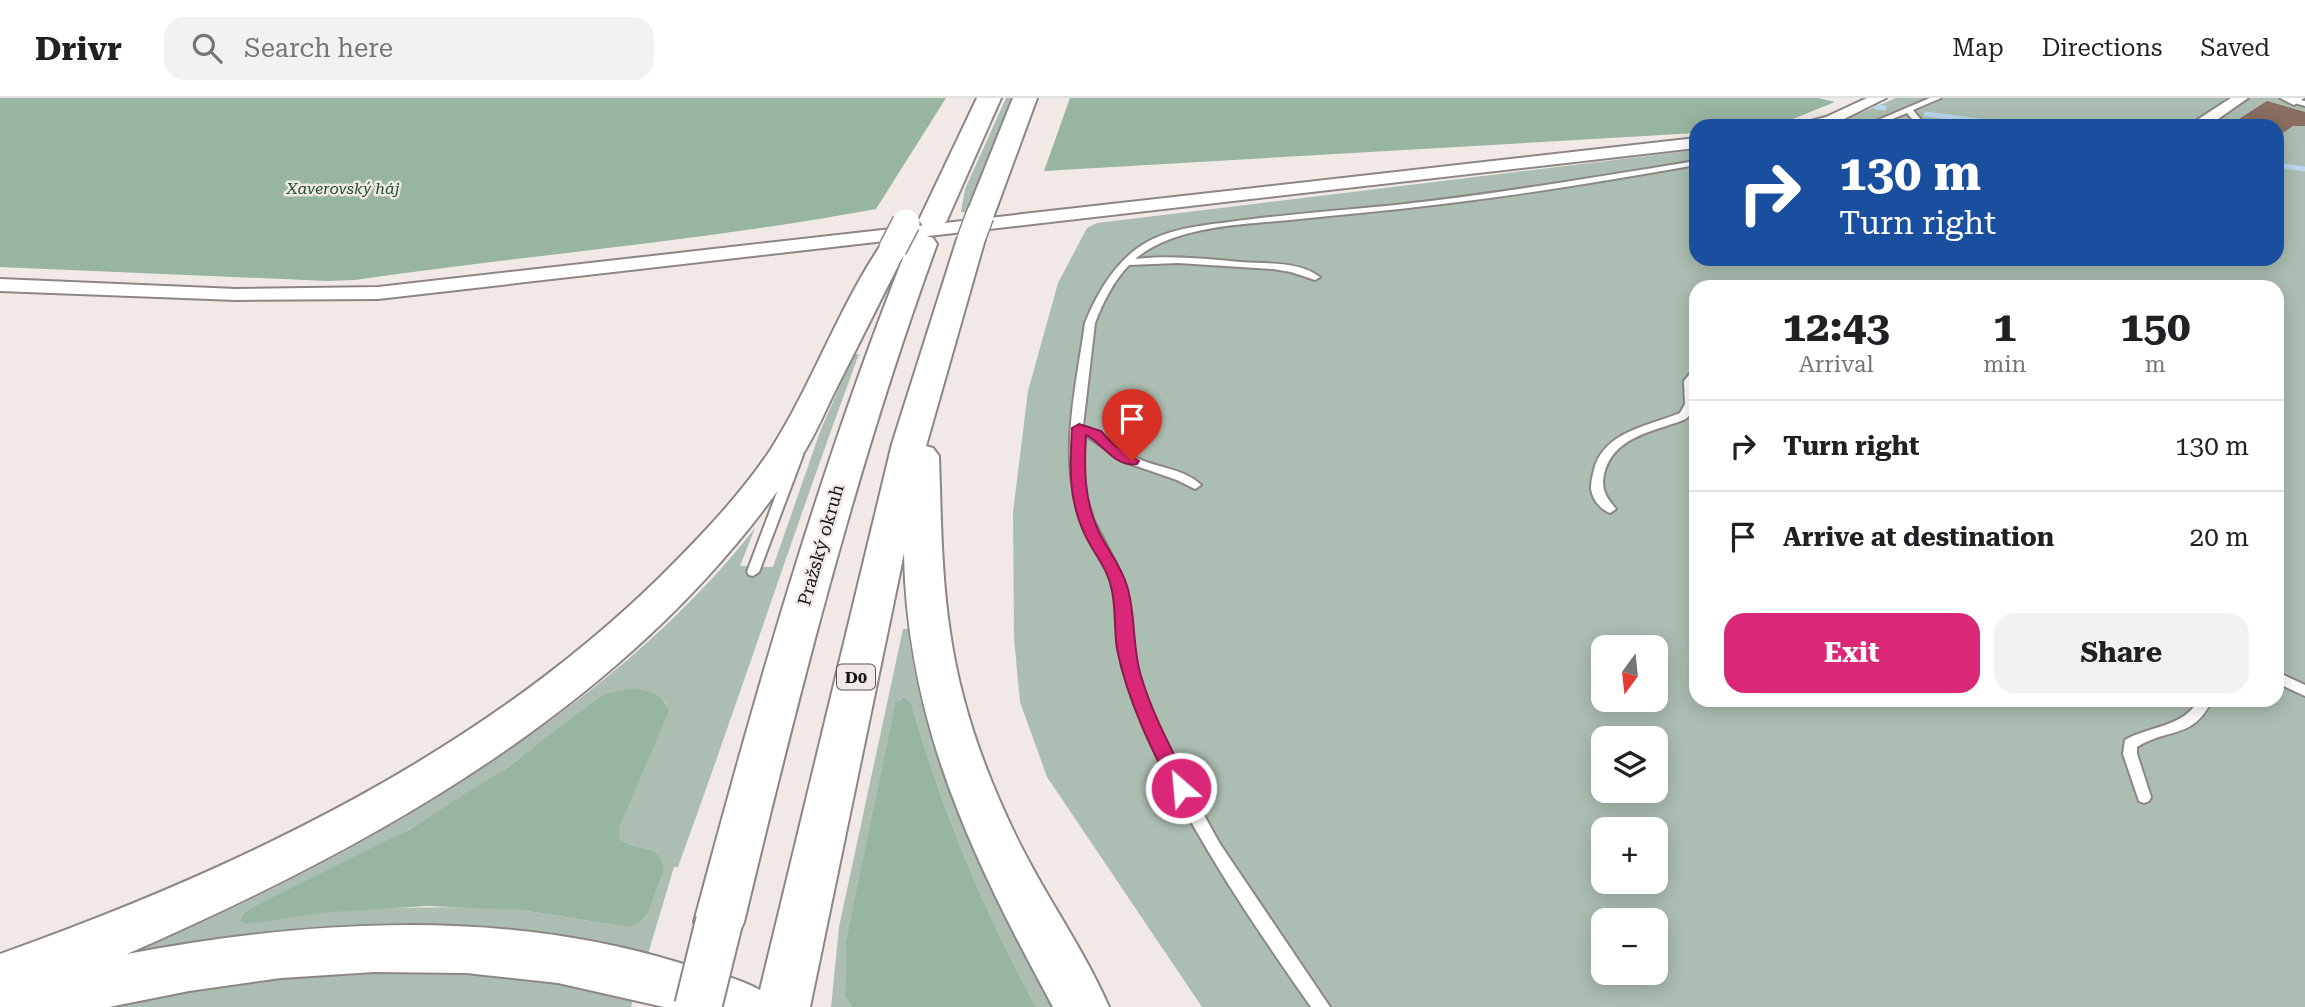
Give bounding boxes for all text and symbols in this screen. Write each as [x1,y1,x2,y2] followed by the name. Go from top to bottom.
[164,17,654,80] search box
[35,29,122,68] text: Drivr
[188,29,226,67] icon: search
[244,33,393,63] text: Search here
[1952,34,2004,62] text: Map
[2042,34,2162,62] text: Directions
[2200,34,2270,62] text: Saved
[1839,145,1981,202] text: 130 m
[1724,147,1815,238] icon: right
[285,179,400,198] park label: Xaverovský háj
[1839,204,1996,242] text: Turn right
[1783,302,1890,351] text: 12:43
[1993,302,2017,351] text: 1
[2120,302,2190,351] text: 150
[1799,351,1873,378] text: Arrival
[1983,351,2026,378] text: min
[2145,351,2166,378] text: m
[1102,389,1162,461] pin
[1113,400,1151,438] icon: arrive
[1724,427,1762,465] icon: right
[1783,431,1919,461] text: Turn right
[2175,431,2249,461] text: 130 m
[793,482,848,608] street label: Pražský okruh
[1724,518,1762,556] icon: arrive
[1783,522,2054,552] text: Arrive at destination
[2190,522,2249,552] text: 20 m
[1724,613,1980,693] button: Exit
[1994,613,2249,693] button: Share
[1591,635,1668,712] north arrow
[1591,635,1668,985] map controls
[837,664,875,690] road number: D0
[1591,726,1668,803] button: layers
[1144,751,1218,825] position arrow
[1591,817,1668,894] button: +
[1591,908,1668,985] button: −

